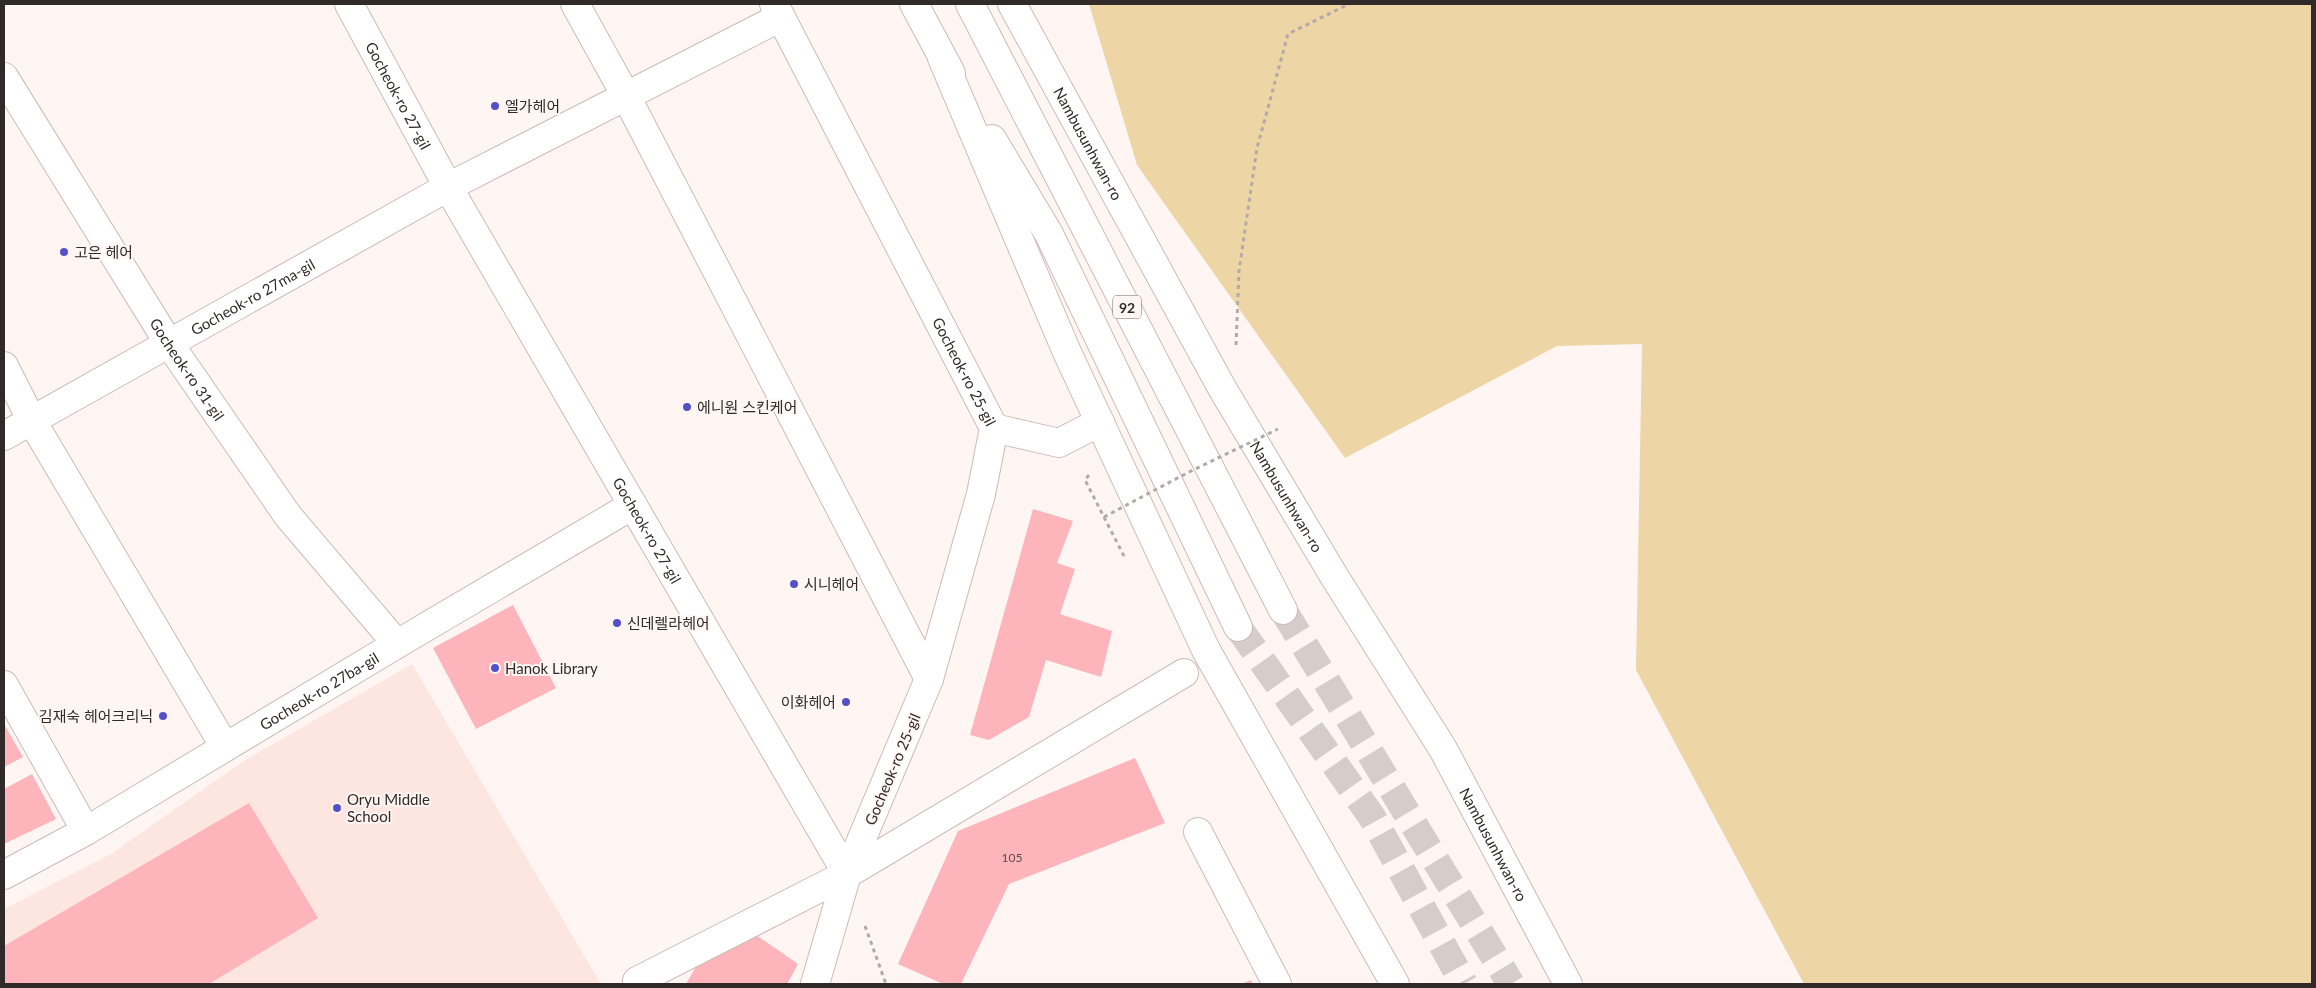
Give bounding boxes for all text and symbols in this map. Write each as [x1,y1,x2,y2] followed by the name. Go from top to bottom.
[362,39,435,152] street label: Gocheok-ro 27-gil
[1050,84,1126,203] street label: Nambusunhwan-ro
[505,97,560,115] place label: 엘가헤어
[489,100,501,112] marker: 엘가헤어
[74,243,133,261] place label: 고은 헤어
[58,246,70,258] marker: 고은 헤어
[187,255,318,339] street label: Gocheok-ro 27ma-gil
[1113,296,1141,318] road number: 92
[929,314,1000,429] street label: Gocheok-ro 25-gil
[146,315,228,424] street label: Gocheok-ro 31-gil
[697,398,797,416] place label: 에니원 스킨케어
[681,401,693,413] marker: 에니원 스킨케어
[1247,438,1327,555] street label: Nambusunhwan-ro
[610,474,685,587] street label: Gocheok-ro 27-gil
[804,575,859,593] place label: 시니헤어
[788,578,800,590] marker: 시니헤어
[627,614,710,632] place label: 신데렐라헤어
[611,617,623,629] marker: 신데렐라헤어
[256,648,382,734] street label: Gocheok-ro 27ba-gil
[505,659,598,677] place label: Hanok Library
[489,662,501,674] marker: Hanok Library
[781,693,836,711] place label: 이화헤어
[840,696,852,708] marker: 이화헤어
[39,707,153,725] place label: 김재숙 헤어크리닉
[157,710,169,722] marker: 김재숙 헤어크리닉
[860,710,924,828] street label: Gocheok-ro 25-gil
[1456,784,1531,904] street label: Nambusunhwan-ro
[347,790,430,825] place label: Oryu Middle School
[331,802,343,814] marker: Oryu Middle School
[1002,850,1022,865] house number: 105

